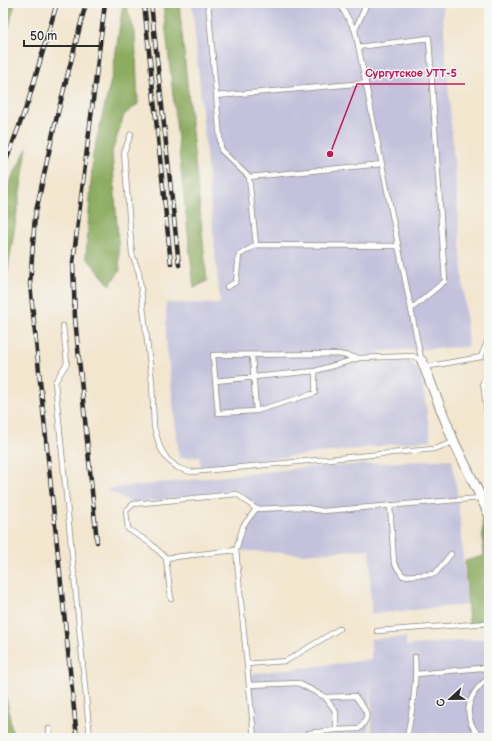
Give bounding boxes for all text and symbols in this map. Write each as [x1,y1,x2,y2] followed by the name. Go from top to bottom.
[24,22,102,48] scale bar
[30,29,57,44] text: 50 m
[357,61,465,84] callout: Сургутское УТТ-5
[365,67,457,80] text: Сургутское УТТ-5
[430,679,470,719] north arrow
[434,696,449,709] text: С

